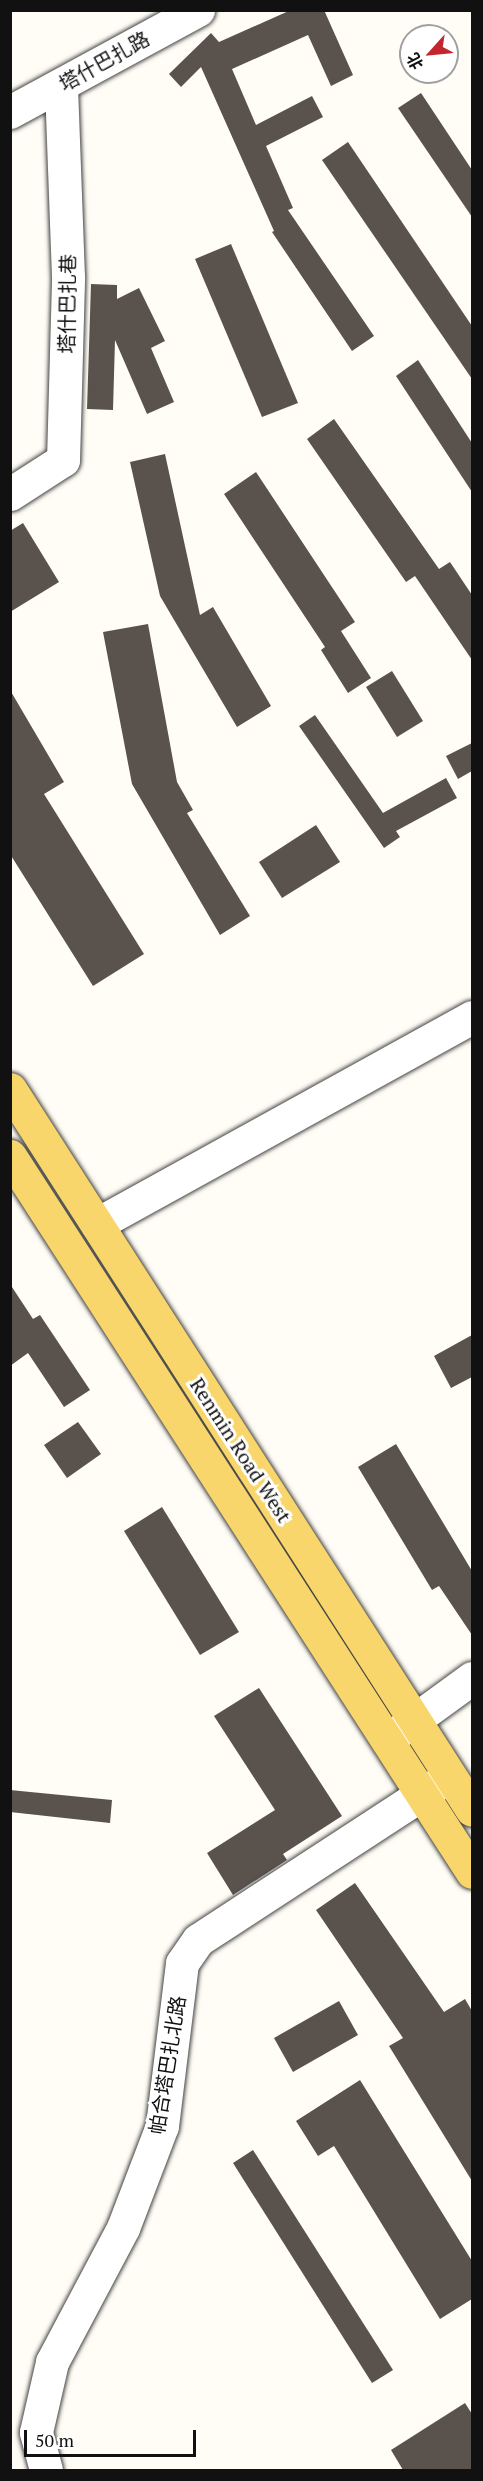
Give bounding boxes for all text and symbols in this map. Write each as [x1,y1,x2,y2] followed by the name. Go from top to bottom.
[399,24,459,84] north arrow
[54,26,154,96] street label: 塔什巴扎路
[401,49,428,73] text: 北
[54,254,80,354] street label: 塔什巴扎巷
[185,1373,297,1527] street label: Renmin Road West
[144,1994,190,2136] street label: 帕合塔巴扎北路
[27,2418,200,2456] scale bar
[35,2428,74,2452] text: 50 m

